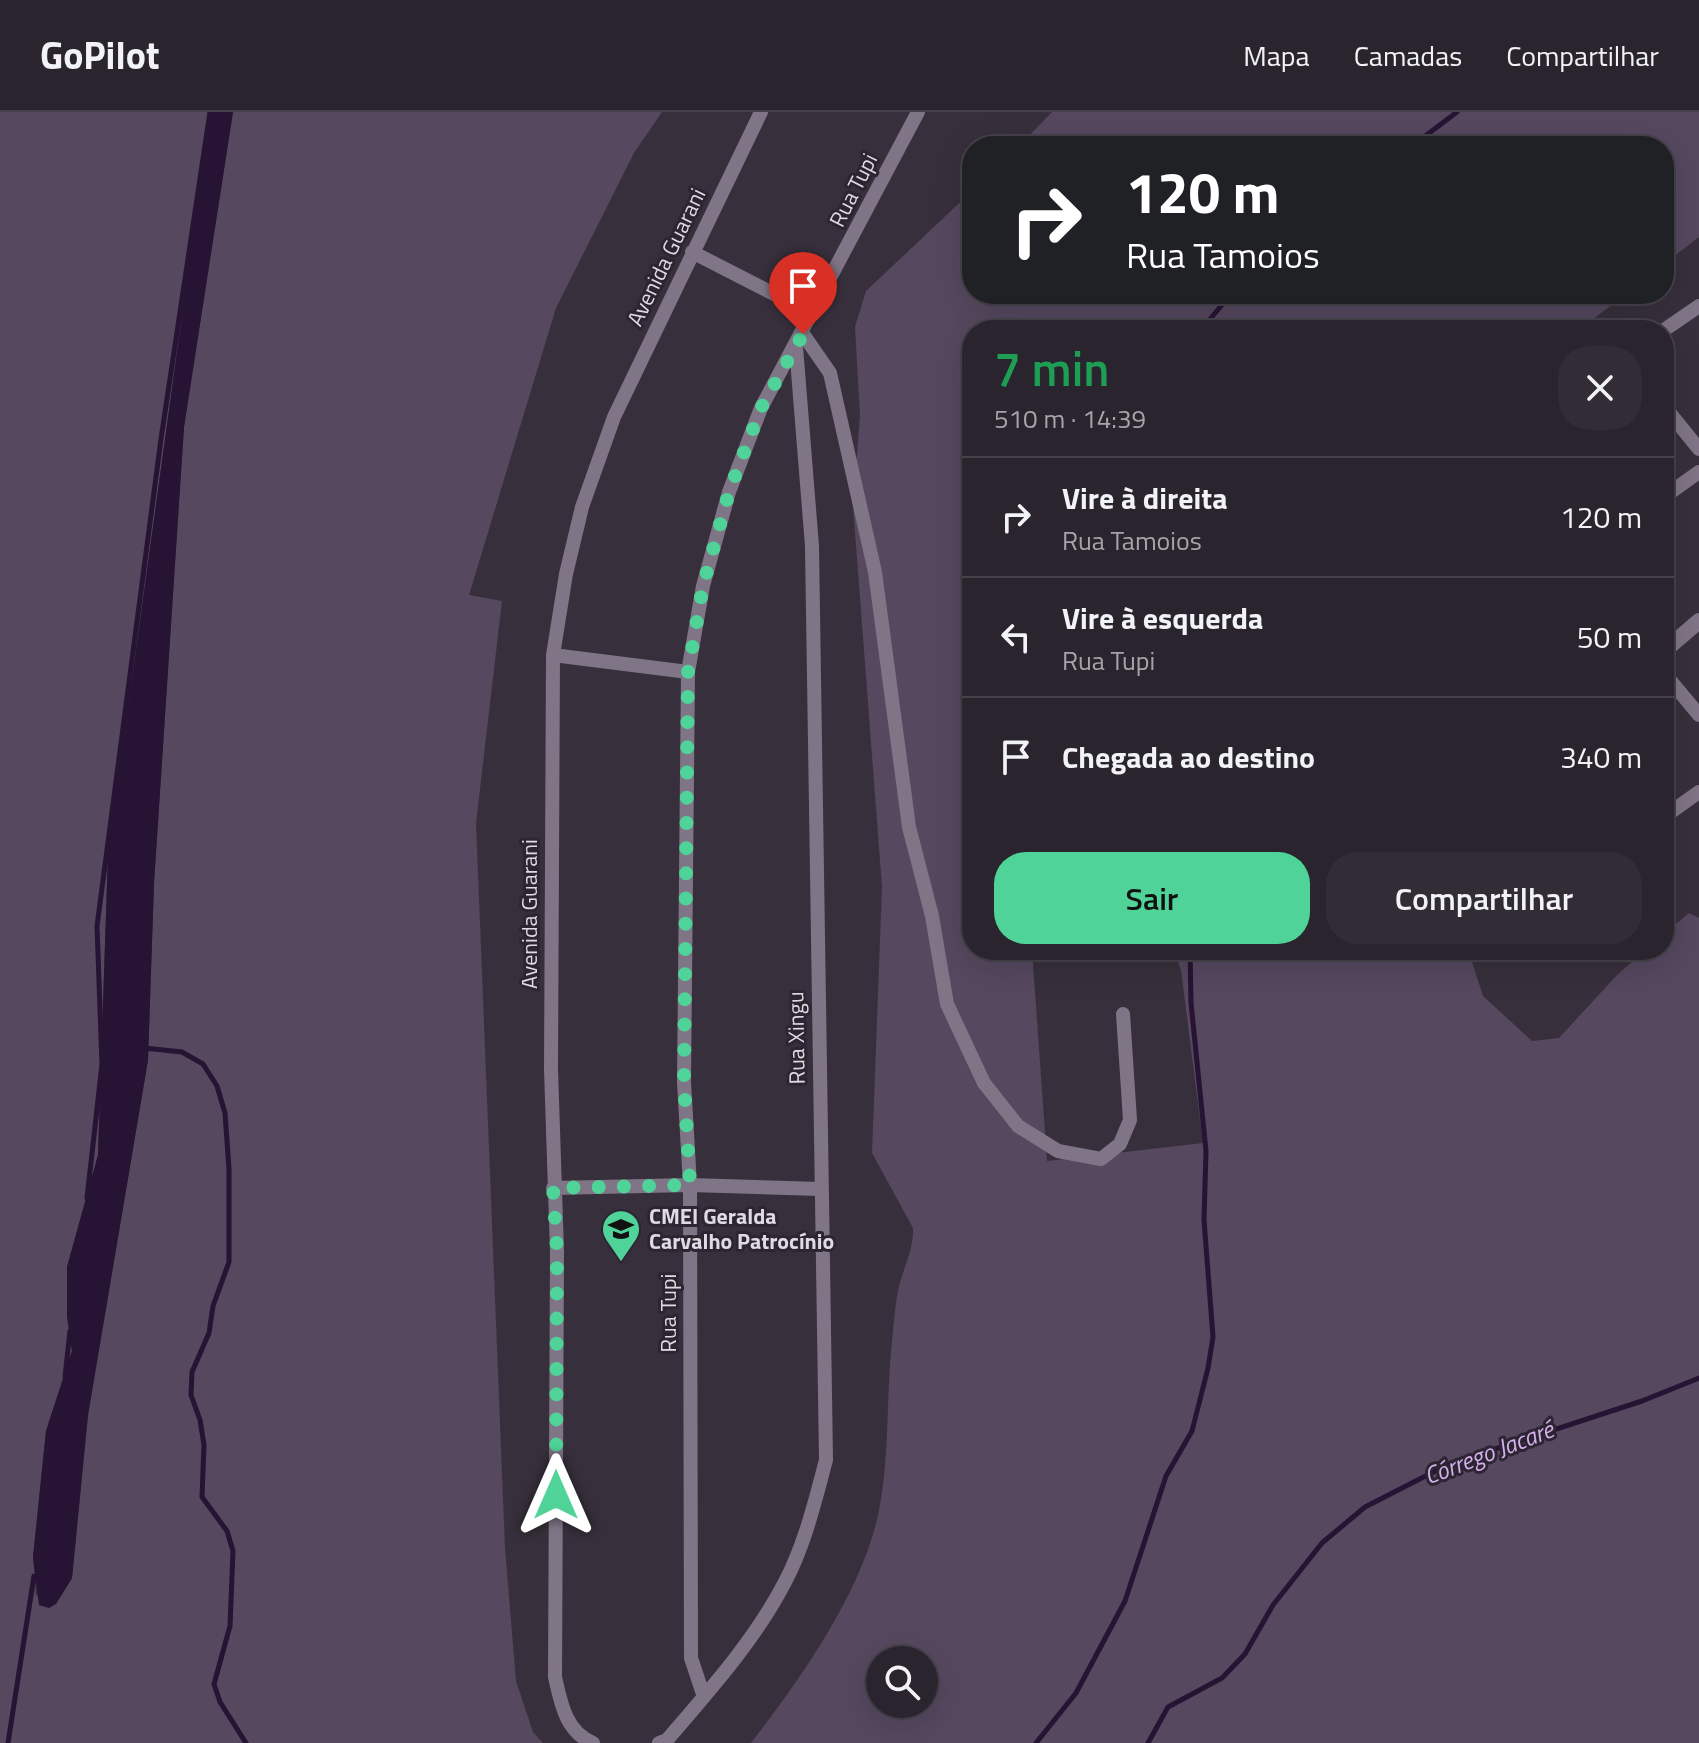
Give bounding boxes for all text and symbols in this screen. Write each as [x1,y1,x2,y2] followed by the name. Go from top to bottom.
[40,26,160,84] text: GoPilot
[1243,34,1310,77] text: Mapa
[1354,34,1462,77] text: Camadas
[1506,34,1659,77] text: Compartilhar
[820,147,886,233] street label: Rua Tupi
[1126,150,1279,235] text: 120 m
[994,168,1098,272] icon: right
[618,182,714,332] street label: Avenida Guarani
[1126,227,1320,282] text: Rua Tamoios
[769,252,837,334] pin
[781,264,825,308] icon: arrive
[994,332,1109,405] text: 7 min
[1558,346,1642,430] button: close
[994,399,1146,438] text: 510 m · 14:39
[1062,475,1227,521] text: Vire à direita
[1560,494,1642,540] text: 120 m
[994,495,1038,539] icon: right
[1062,521,1202,560] text: Rua Tamoios
[1062,595,1263,641] text: Vire à esquerda
[1577,614,1642,660] text: 50 m
[994,615,1038,659] icon: left
[1062,641,1155,680] text: Rua Tupi
[1062,734,1315,780] text: Chegada ao destino
[1560,734,1642,780] text: 340 m
[994,735,1038,779] icon: arrive
[512,839,546,989] street label: Avenida Guarani
[994,852,1310,944] button: Sair
[1326,852,1642,944] button: Compartilhar
[778,991,814,1085] street label: Rua Xingu
[649,1199,834,1258] place label: CMEI Geralda Carvalho Patrocínio
[600,1208,642,1263] school or university icon: CMEI Geralda Carvalho Patrocínio
[651,1274,685,1352] street label: Rua Tupi
[1419,1410,1560,1493] water label: Córrego Jacaré
[514,1453,598,1537] position arrow
[866,1646,938,1718] map controls
[866,1646,938,1718] button: search

